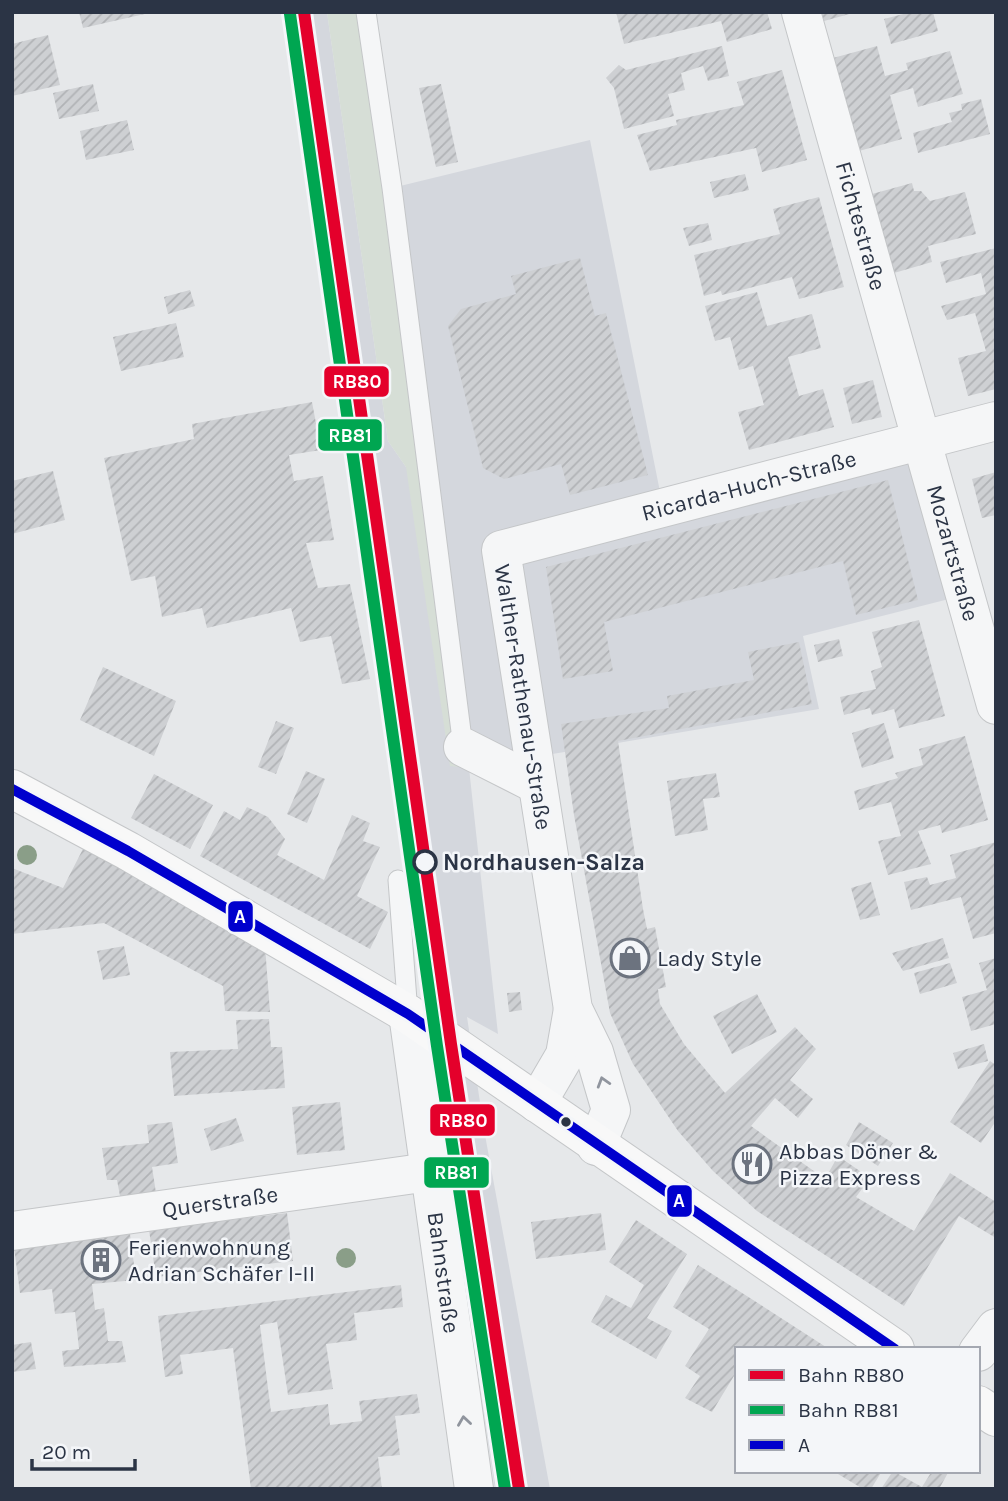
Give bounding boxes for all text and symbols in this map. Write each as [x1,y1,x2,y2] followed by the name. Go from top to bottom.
[830,158,892,293] street label: Fichtestraße
[323,365,390,398] line badge: RB80
[333,371,381,393] text: RB80
[317,418,383,452] line badge: RB81
[328,425,372,447] text: RB81
[639,445,859,526] street label: Ricarda-Huch-Straße
[921,482,985,624] street label: Mozartstraße
[489,562,557,832] street label: Walther-Rathenau-Straße
[443,849,645,876] place label: Nordhausen-Salza
[413,850,437,874] marker: Nordhausen-Salza
[227,900,254,933] line badge: A
[234,906,246,928] text: A
[609,937,651,979] shop icon: Lady Style
[657,945,762,972] place label: Lady Style
[597,1076,612,1088] one-way arrow
[429,1103,496,1137] line badge: RB80
[439,1110,487,1132] text: RB80
[559,1115,573,1129] unlabelled marker
[779,1138,938,1191] place label: Abbas Döner & Pizza Express
[731,1143,773,1185] restaurant icon: Abbas Döner & Pizza Express
[423,1156,490,1189] line badge: RB81
[434,1162,478,1184] text: RB81
[160,1180,280,1223] street label: Querstraße
[666,1184,693,1218] line badge: A
[673,1190,685,1212] text: A
[422,1210,466,1335] street label: Bahnstraße
[128,1234,315,1287] place label: Ferienwohnung Adrian Schäfer I-II
[80,1239,122,1281] building icon: Ferienwohnung Adrian Schäfer I-II
[735,1347,980,1473] legend
[798,1363,904,1387] text: Bahn RB80
[798,1398,899,1422] text: Bahn RB81
[457,1415,472,1427] one-way arrow
[32,1428,135,1472] scale bar
[798,1433,810,1457] text: A
[42,1440,91,1464] text: 20 m

